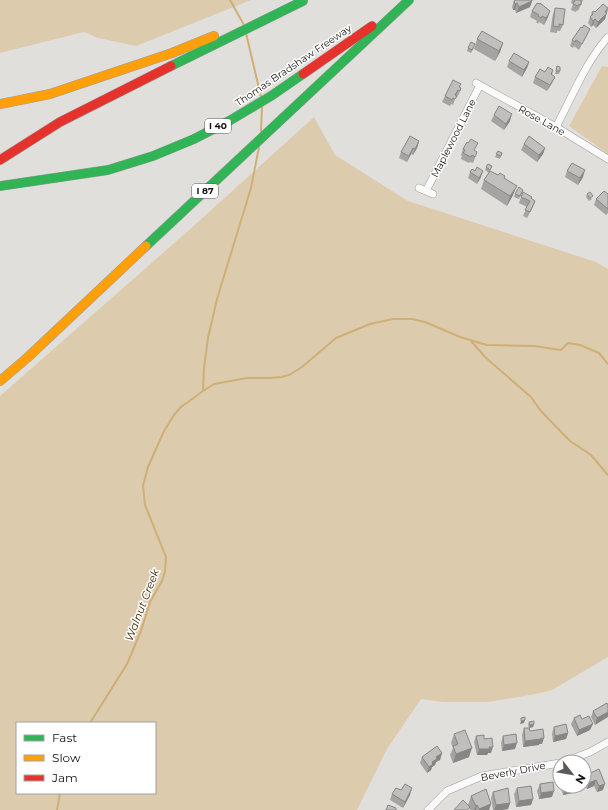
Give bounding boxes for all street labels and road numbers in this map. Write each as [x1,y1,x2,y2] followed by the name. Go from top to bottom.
[233,21,354,109] street label: Thomas Bradshaw Freeway
[428,97,479,180] street label: Maplewood Lane
[516,102,567,139] street label: Rose Lane
[205,119,231,133] road number: I 40
[192,184,218,198] road number: I 87
[480,759,547,784] street label: Beverly Drive

